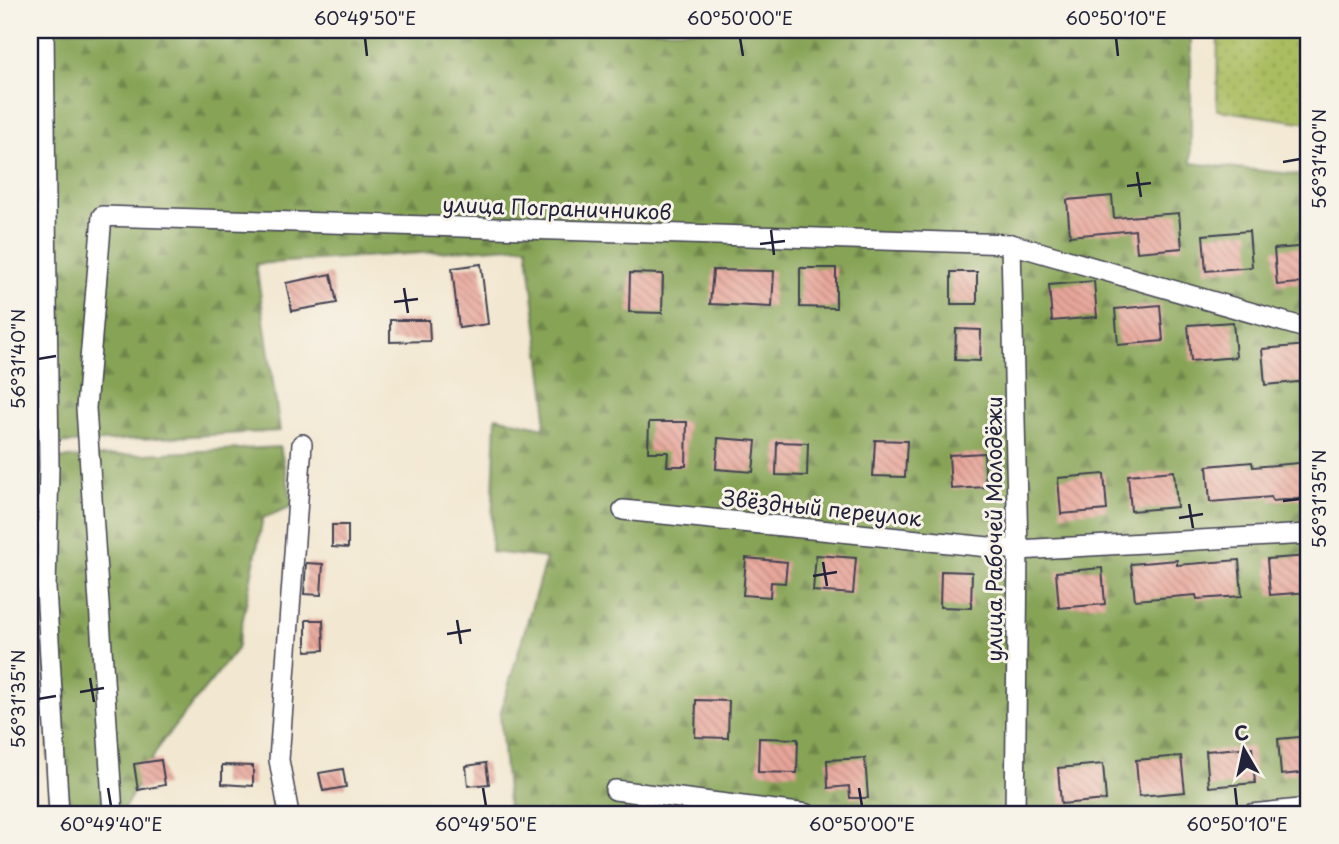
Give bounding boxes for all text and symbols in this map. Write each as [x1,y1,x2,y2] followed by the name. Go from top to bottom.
[314,4,416,31] text: 60°49'50"E
[687,4,793,31] text: 60°50'00"E
[1065,4,1167,31] text: 60°50'10"E
[1305,109,1332,209] text: 56°31'40"N
[442,187,672,227] street label: улица Пограничников
[4,309,31,409] text: 56°31'40"N
[977,396,1009,662] street label: улица Рабочей Молодёжи
[1305,449,1332,549] text: 56°31'35"N
[721,481,924,533] street label: Звёздный переулок
[4,649,31,749] text: 56°31'35"N
[1210,714,1280,784] north arrow
[1232,717,1250,747] text: С
[59,810,163,837] text: 60°49'40"E
[435,810,537,837] text: 60°49'50"E
[809,810,915,837] text: 60°50'00"E
[1186,810,1288,837] text: 60°50'10"E

